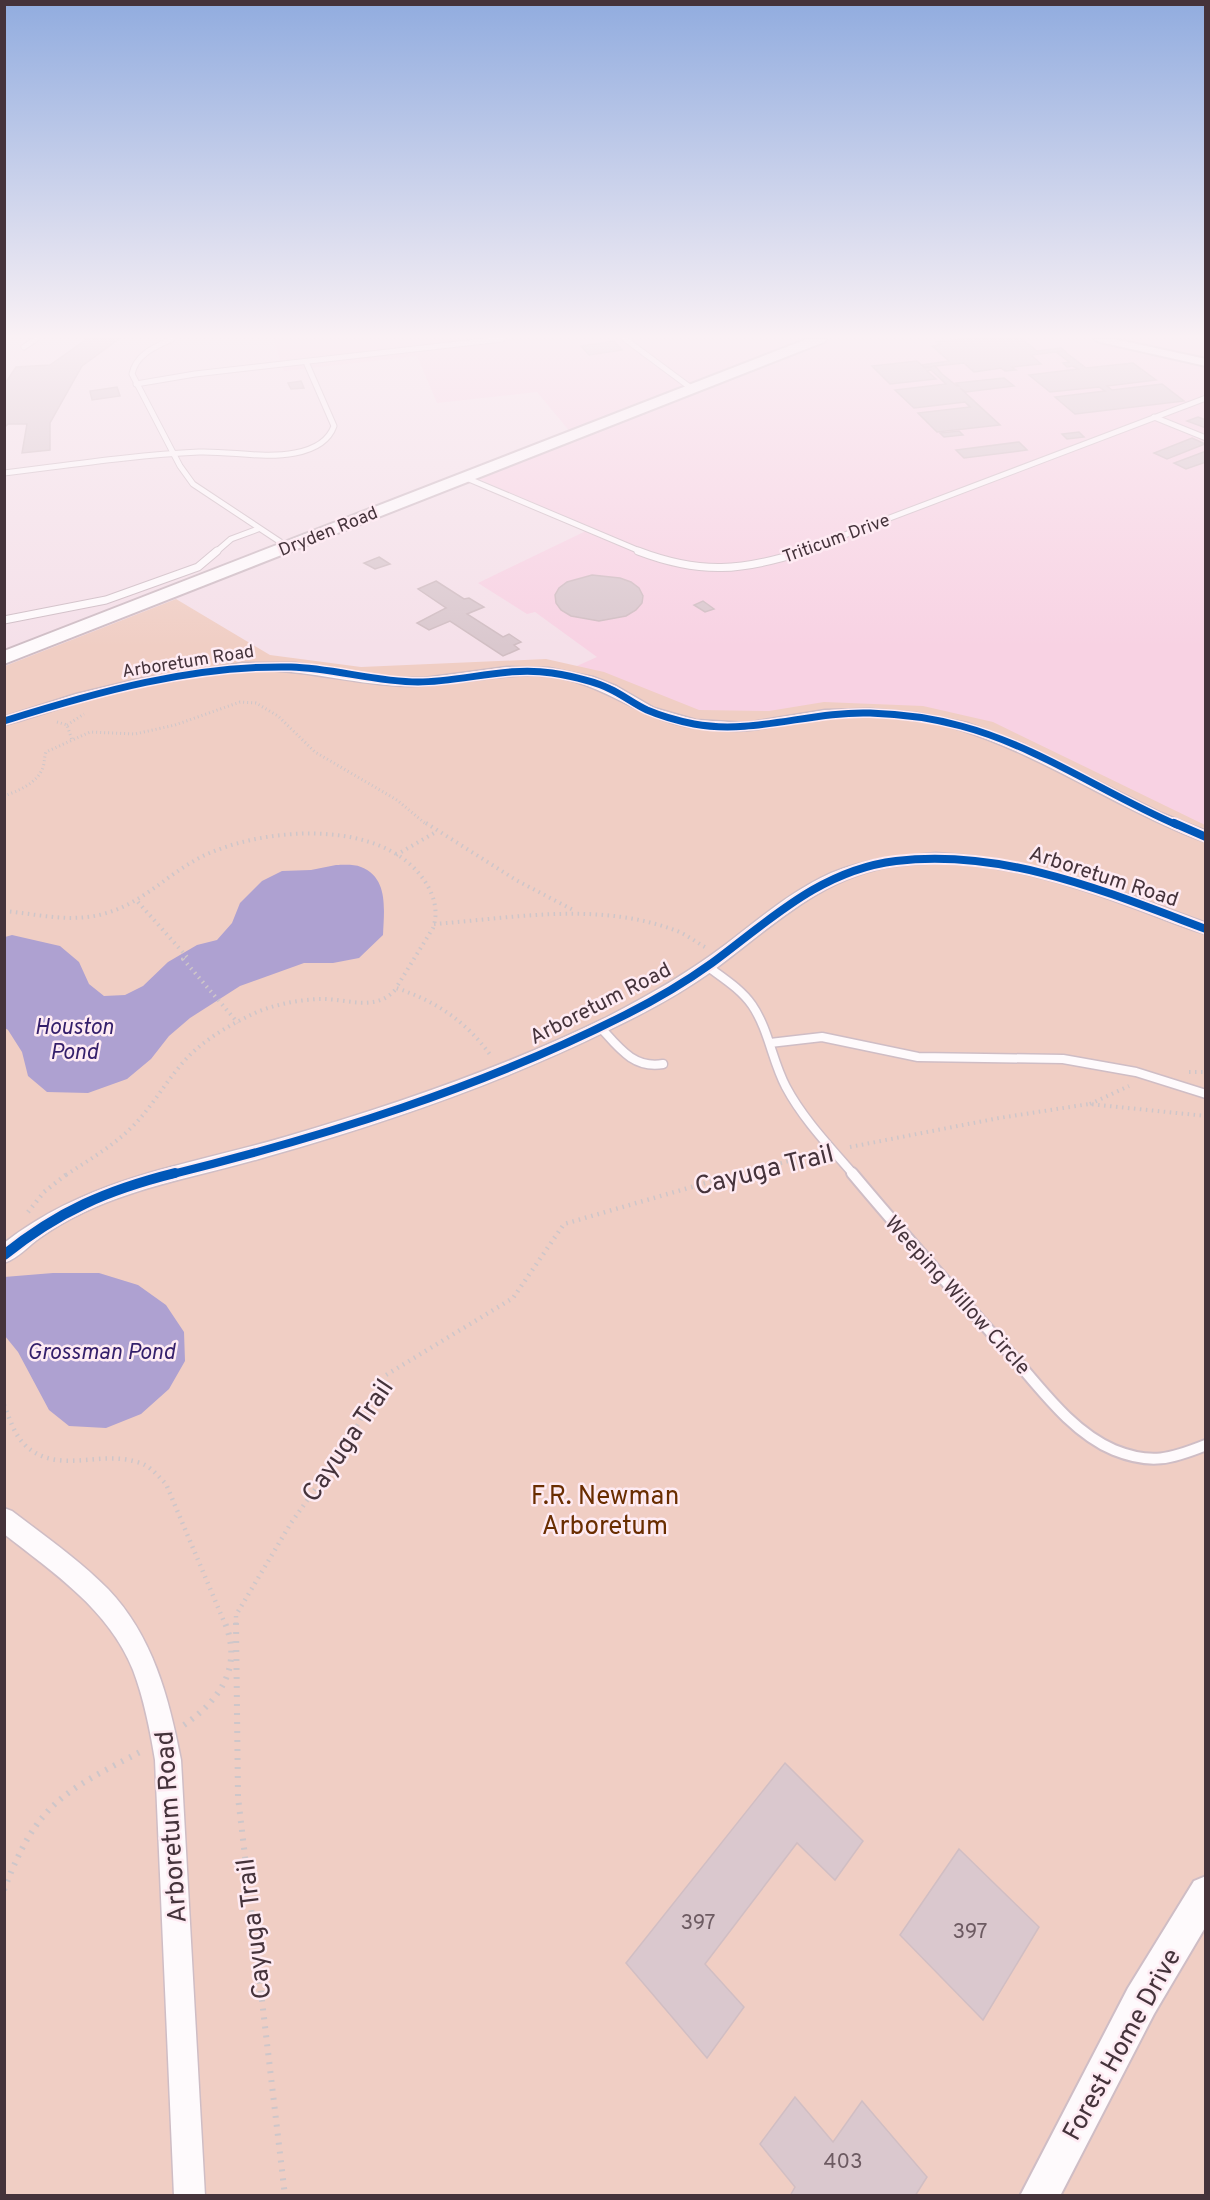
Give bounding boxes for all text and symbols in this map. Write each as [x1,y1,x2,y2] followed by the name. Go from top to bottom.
[276,502,382,563] street label: Dryden Road
[780,509,893,569] street label: Triticum Drive
[121,641,256,684] street label: Arboretum Road
[1025,841,1182,914] street label: Arboretum Road
[525,957,676,1052] street label: Arboretum Road
[34,1015,114,1067] water label: Houston Pond
[692,1138,837,1205] street label: Cayuga Trail
[878,1211,1036,1381] street label: Weeping Willow Circle
[27,1340,177,1367] water label: Grossman Pond
[296,1373,402,1509] street label: Cayuga Trail
[531,1481,679,1544] park label: F.R. Newman Arboretum
[149,1730,196,1924] street label: Arboretum Road
[230,1856,281,2001] street label: Cayuga Trail
[680,1910,716,1937] house number: 397
[952,1919,988,1946] house number: 397
[1057,1943,1190,2147] street label: Forest Home Drive
[823,2149,863,2176] house number: 403

